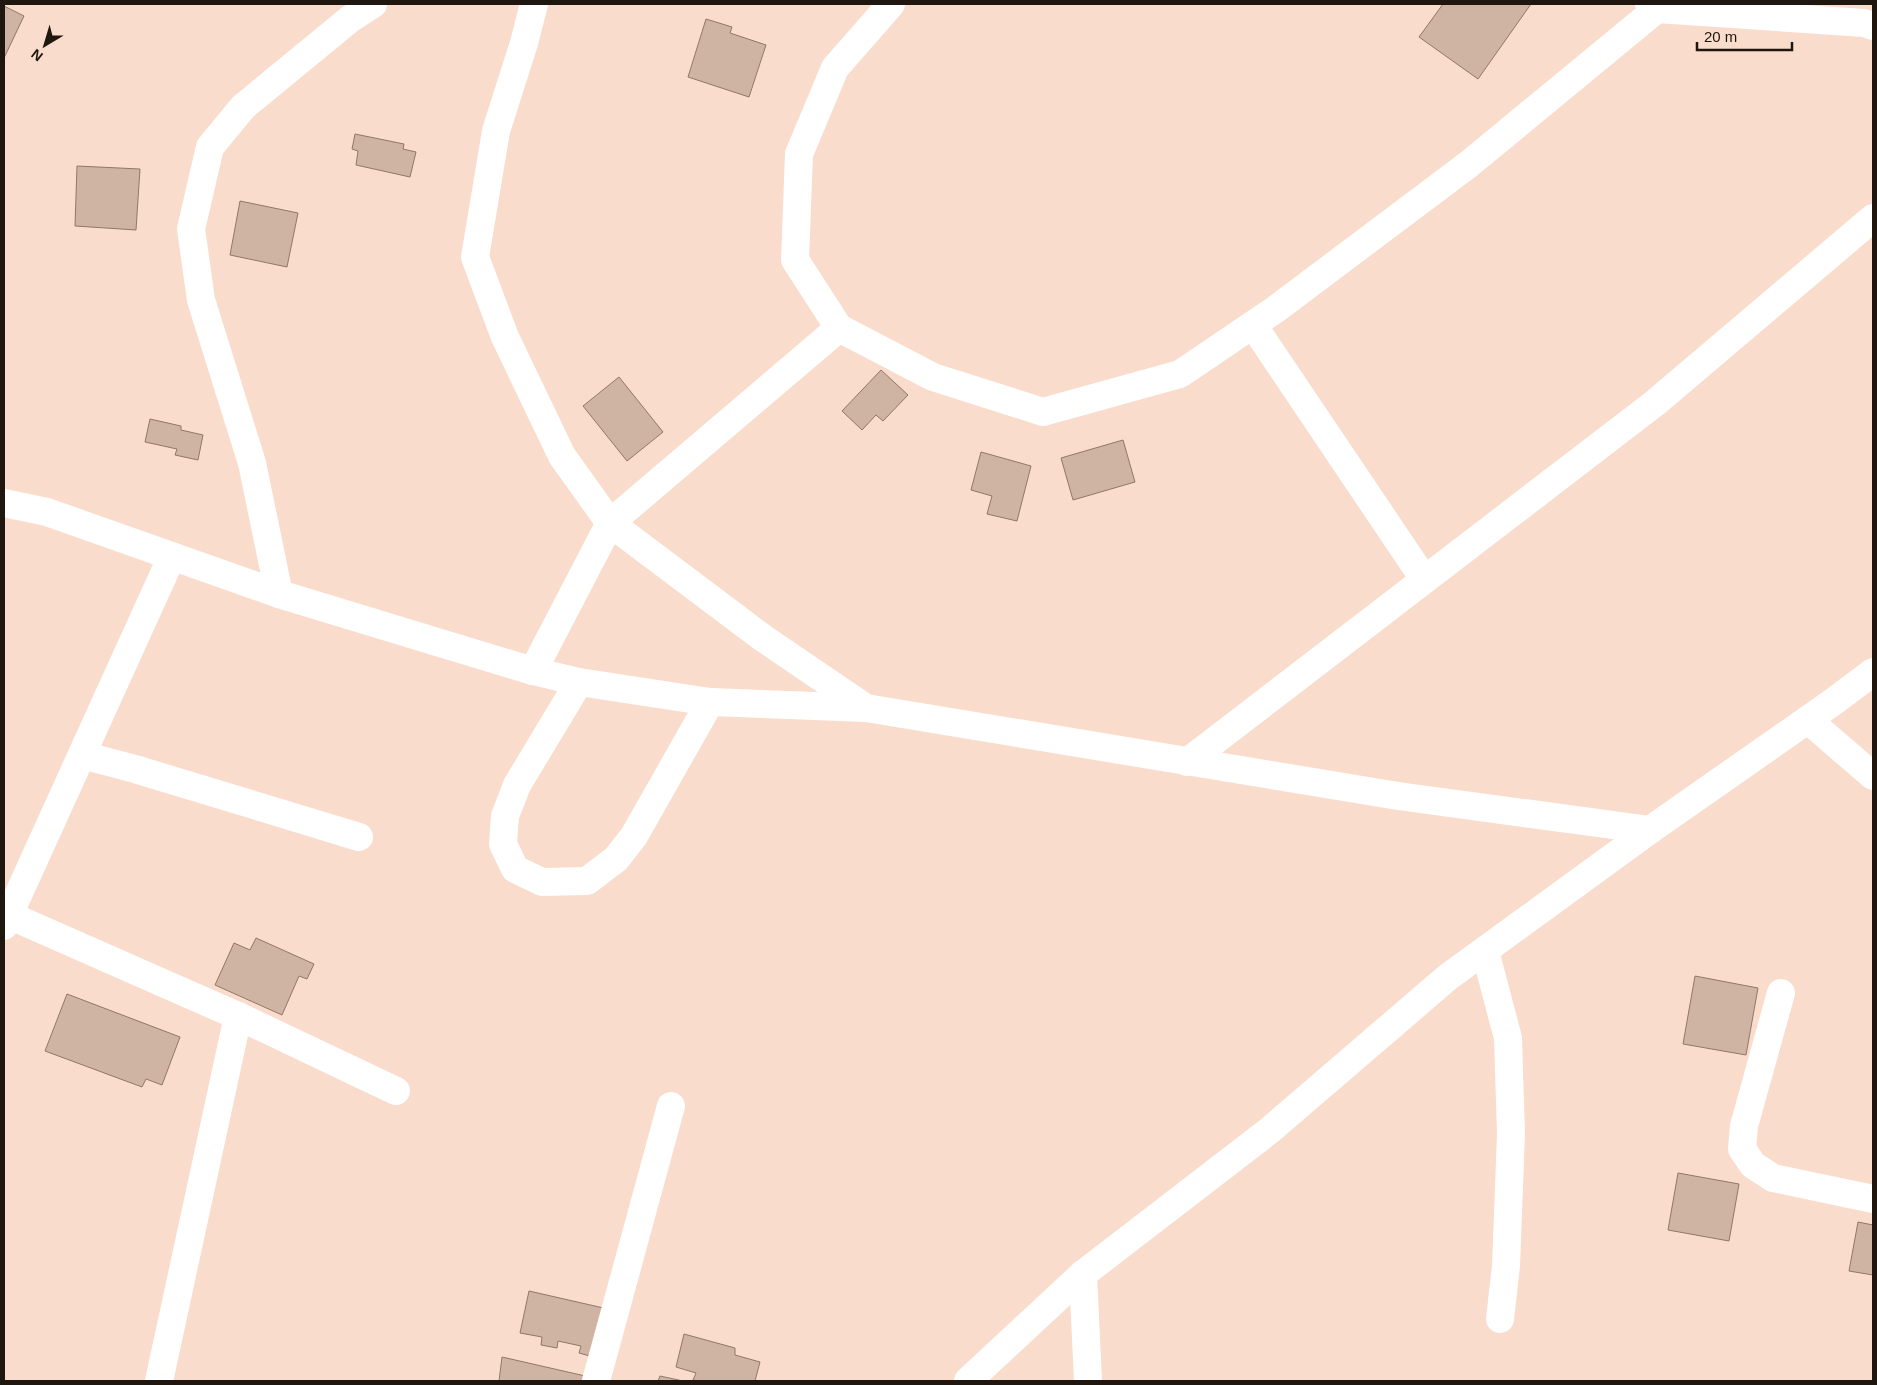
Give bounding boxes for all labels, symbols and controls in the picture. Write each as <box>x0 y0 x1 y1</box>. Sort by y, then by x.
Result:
north arrow <box>20 20 70 70</box>
scale bar <box>1697 20 1792 52</box>
text: 20 m <box>1704 28 1737 45</box>
text: N <box>28 46 46 65</box>

